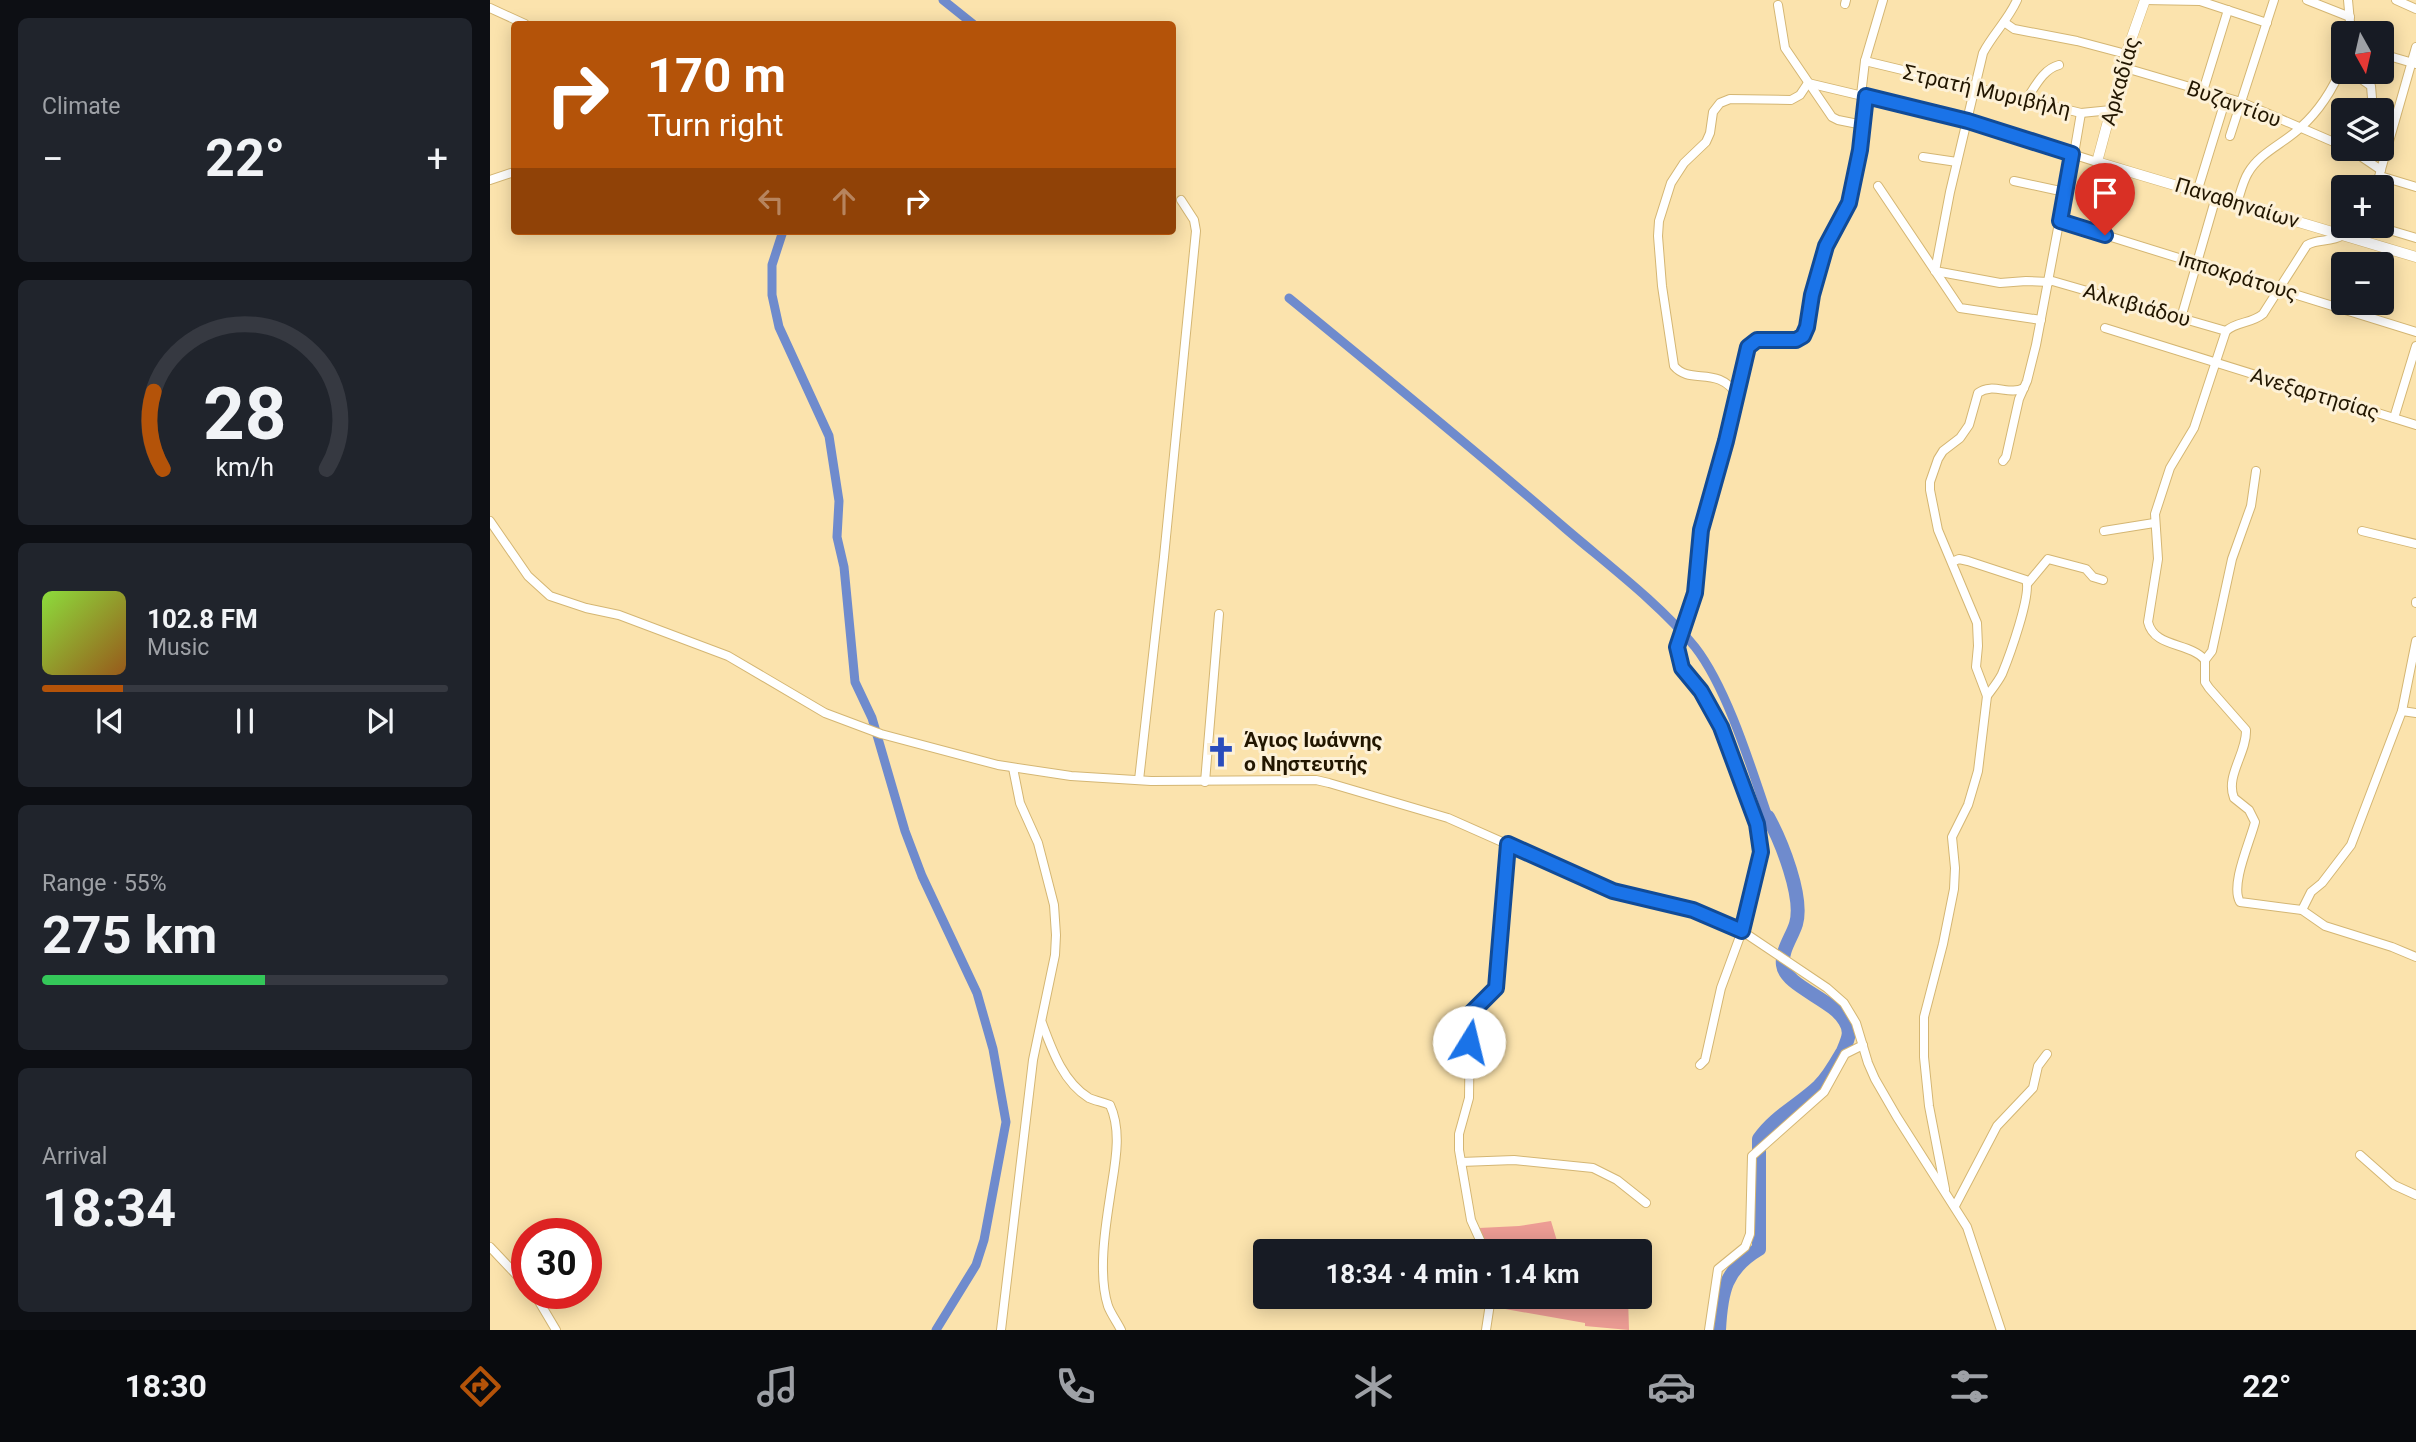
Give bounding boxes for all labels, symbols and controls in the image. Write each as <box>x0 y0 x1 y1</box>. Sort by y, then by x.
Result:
north arrow <box>2331 21 2394 84</box>
map controls <box>2331 21 2394 315</box>
street label: Αρκαδίας <box>2096 34 2144 128</box>
text: 170 m <box>647 47 786 104</box>
icon: right <box>532 49 623 140</box>
street label: Στρατή Μυριβήλη <box>1901 60 2073 122</box>
street label: Βυζαντίου <box>2184 76 2284 132</box>
text: Climate <box>42 93 121 120</box>
button: layers <box>2331 98 2394 161</box>
text: Turn right <box>647 106 783 144</box>
text: 22° <box>205 128 285 189</box>
text: − <box>42 137 64 181</box>
text: + <box>426 137 448 181</box>
pin <box>2075 163 2135 235</box>
street label: Παναθηναίων <box>2172 173 2302 233</box>
icon: arrive <box>2086 174 2124 212</box>
button: + <box>2331 175 2394 238</box>
icon: left <box>752 182 790 220</box>
icon: ahead <box>825 182 863 220</box>
icon: right <box>898 182 936 220</box>
street label: Ιπποκράτους <box>2175 246 2301 306</box>
button: − <box>2331 252 2394 315</box>
street label: Αλκιβιάδου <box>2081 278 2193 332</box>
street label: Ανεξαρτησίας <box>2248 363 2382 425</box>
text: 28 <box>203 371 287 457</box>
text: km/h <box>216 452 274 481</box>
text: 102.8 FM <box>147 604 258 634</box>
text: Music <box>147 634 209 661</box>
icon: previous <box>91 702 129 740</box>
icon: pause <box>226 702 264 740</box>
icon: next <box>361 702 399 740</box>
place label: Άγιος Ιωάννης ο Νηστευτής <box>1244 728 1383 776</box>
church icon: Άγιος Ιωάννης ο Νηστευτής <box>1204 735 1238 769</box>
text: Range · 55% <box>42 870 167 897</box>
text: 275 km <box>42 905 217 966</box>
position arrow <box>1432 1005 1506 1079</box>
text: Arrival <box>42 1143 107 1170</box>
text: 18:34 <box>42 1178 176 1239</box>
speed limit sign: 30 <box>511 1218 602 1309</box>
text: 18:34 · 4 min · 1.4 km <box>1325 1259 1580 1289</box>
icon: directions <box>456 1362 505 1411</box>
icon: music <box>753 1362 802 1411</box>
icon: phone <box>1051 1362 1100 1411</box>
icon: climate <box>1349 1362 1398 1411</box>
icon: car <box>1647 1362 1696 1411</box>
icon: filters <box>1945 1362 1994 1411</box>
text: 18:30 <box>124 1367 207 1405</box>
text: 22° <box>2242 1367 2292 1405</box>

